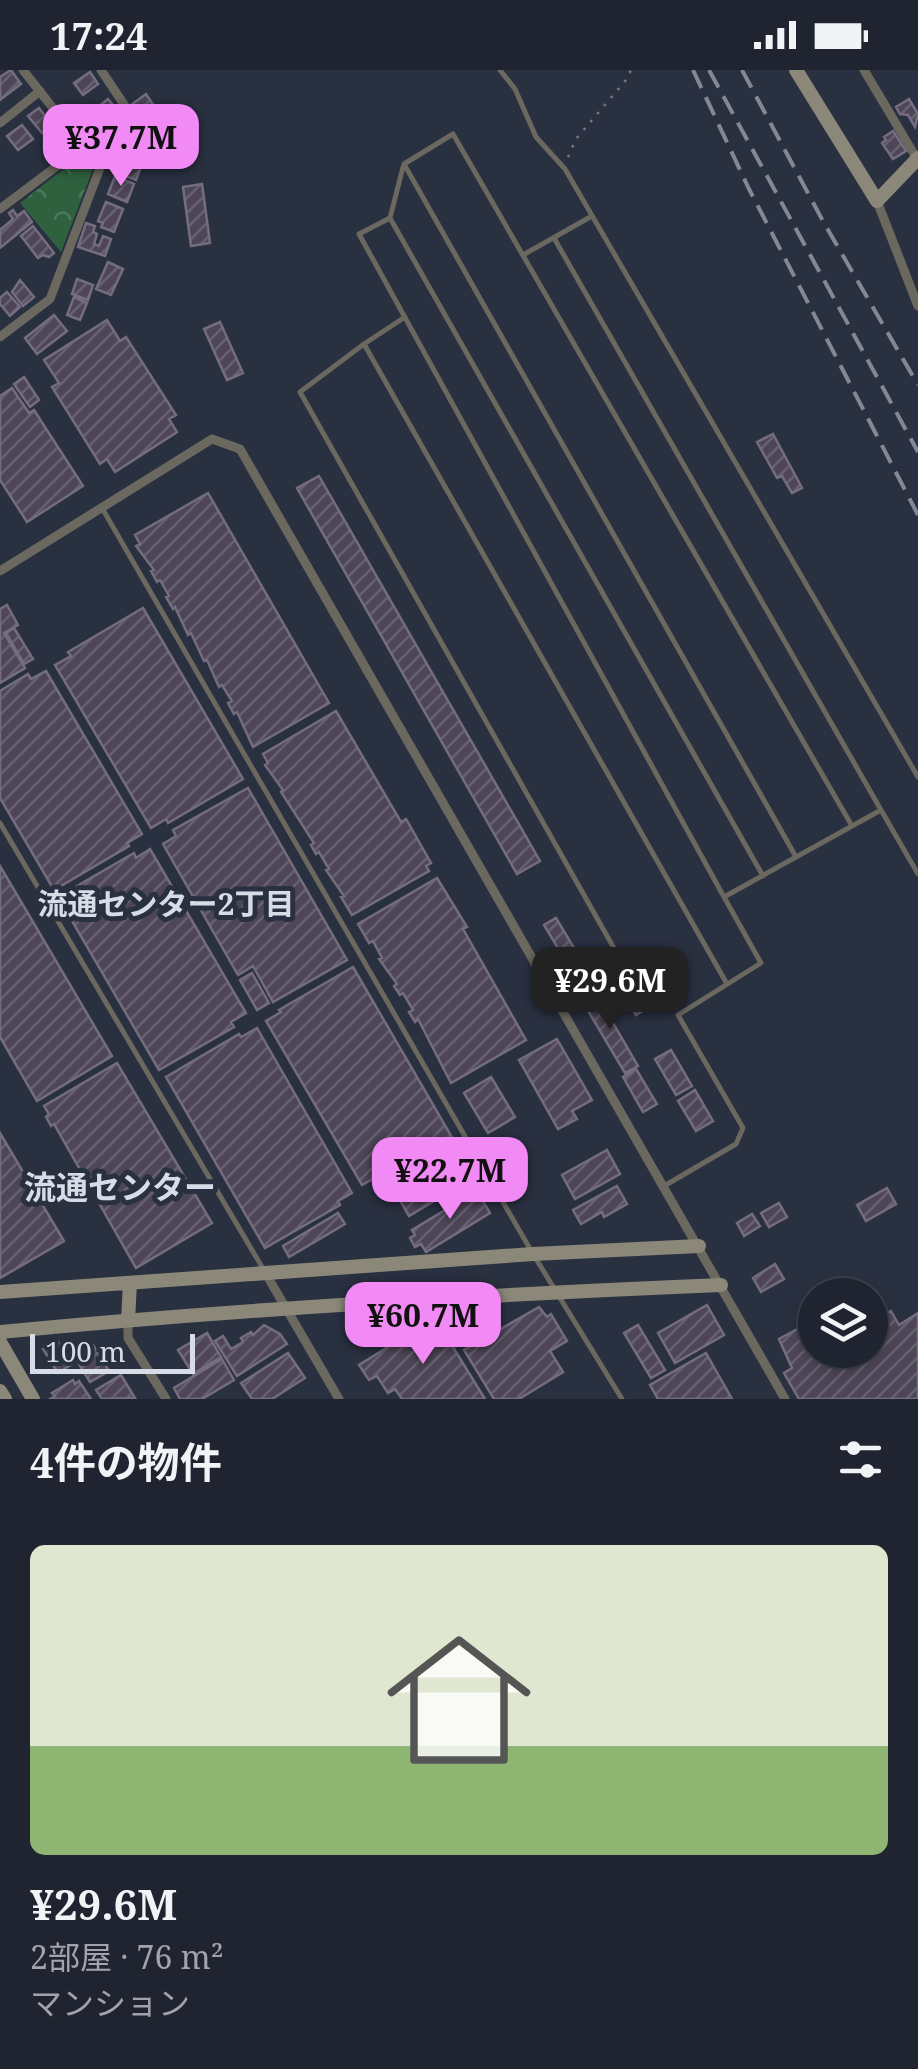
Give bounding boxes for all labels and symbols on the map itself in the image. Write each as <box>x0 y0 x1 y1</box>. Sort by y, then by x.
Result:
pin: ¥37.7M <box>40 104 202 189</box>
district label: 流通センター2丁目 <box>38 883 294 924</box>
pin: ¥29.6M <box>529 947 691 1032</box>
pin: ¥22.7M <box>369 1137 531 1222</box>
district label: 流通センター <box>24 1165 216 1208</box>
pin: ¥60.7M <box>342 1282 504 1367</box>
scale bar <box>30 1329 195 1374</box>

